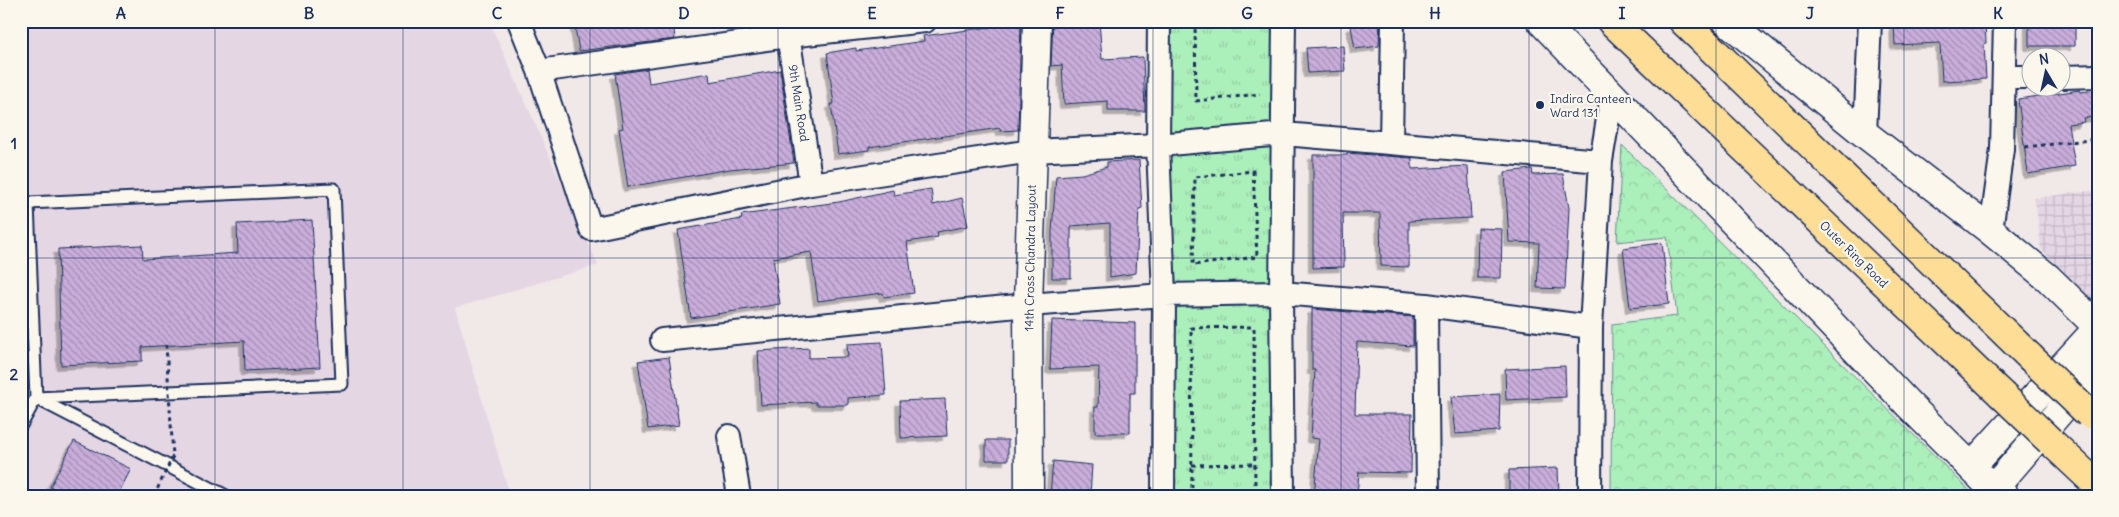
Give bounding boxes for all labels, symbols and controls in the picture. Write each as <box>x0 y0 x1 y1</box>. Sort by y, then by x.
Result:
text: A <box>116 3 126 23</box>
text: B <box>304 3 315 23</box>
text: C <box>492 3 503 23</box>
text: D <box>678 3 690 23</box>
text: E <box>867 3 877 23</box>
text: F <box>1055 3 1065 23</box>
text: G <box>1241 3 1253 23</box>
text: H <box>1429 3 1441 23</box>
text: I <box>1619 3 1626 23</box>
text: J <box>1806 3 1815 23</box>
text: K <box>1993 3 2003 23</box>
north arrow <box>2022 48 2072 98</box>
text: N <box>2038 50 2050 69</box>
street label: 9th Main Road <box>786 63 812 143</box>
place label: Indira Canteen Ward 131 <box>1550 91 1632 120</box>
marker: Indira Canteen Ward 131 <box>1534 99 1546 111</box>
text: 1 <box>11 133 17 153</box>
street label: 14th Cross Chandra Layout <box>1021 185 1039 331</box>
street label: Outer Ring Road <box>1817 218 1891 290</box>
text: 2 <box>10 364 19 384</box>

